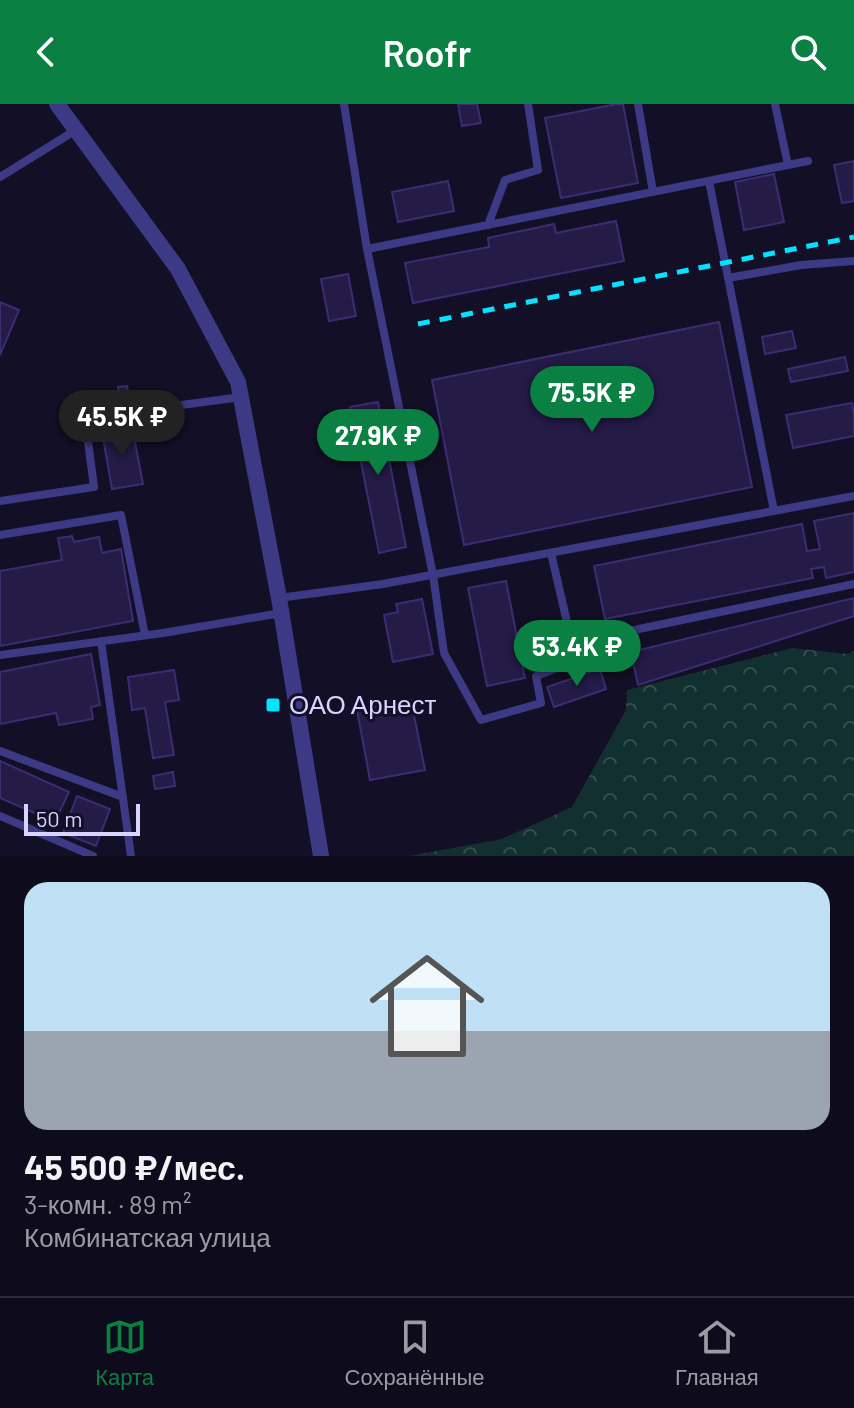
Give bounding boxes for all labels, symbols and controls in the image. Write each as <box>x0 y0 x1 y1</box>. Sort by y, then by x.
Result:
icon: back <box>24 30 68 74</box>
icon: search <box>786 30 830 74</box>
text: Roofr <box>383 31 471 74</box>
pin: 75.5K ₽ <box>518 366 666 434</box>
text: 75.5K ₽ <box>548 376 636 407</box>
pin: 45.5K ₽ <box>48 390 196 458</box>
text: 45.5K ₽ <box>77 400 167 431</box>
pin: 27.9K ₽ <box>304 409 452 477</box>
text: 27.9K ₽ <box>335 419 421 450</box>
pin: 53.4K ₽ <box>503 620 651 688</box>
text: 53.4K ₽ <box>532 630 622 661</box>
place label: ОАО Арнест <box>289 688 436 719</box>
marker: ОАО Арнест <box>264 696 282 714</box>
scale bar <box>24 800 140 836</box>
text: 50 m <box>36 805 82 831</box>
icon: home <box>355 934 499 1078</box>
text: 45 500 ₽/мес. <box>24 1146 245 1187</box>
text: 3-комн. · 89 m² <box>24 1188 191 1219</box>
text: Комбинатская улица <box>24 1221 271 1252</box>
tab: Карта <box>95 1315 154 1391</box>
tab: Сохранённые <box>345 1315 485 1391</box>
tab: Главная <box>675 1315 759 1391</box>

